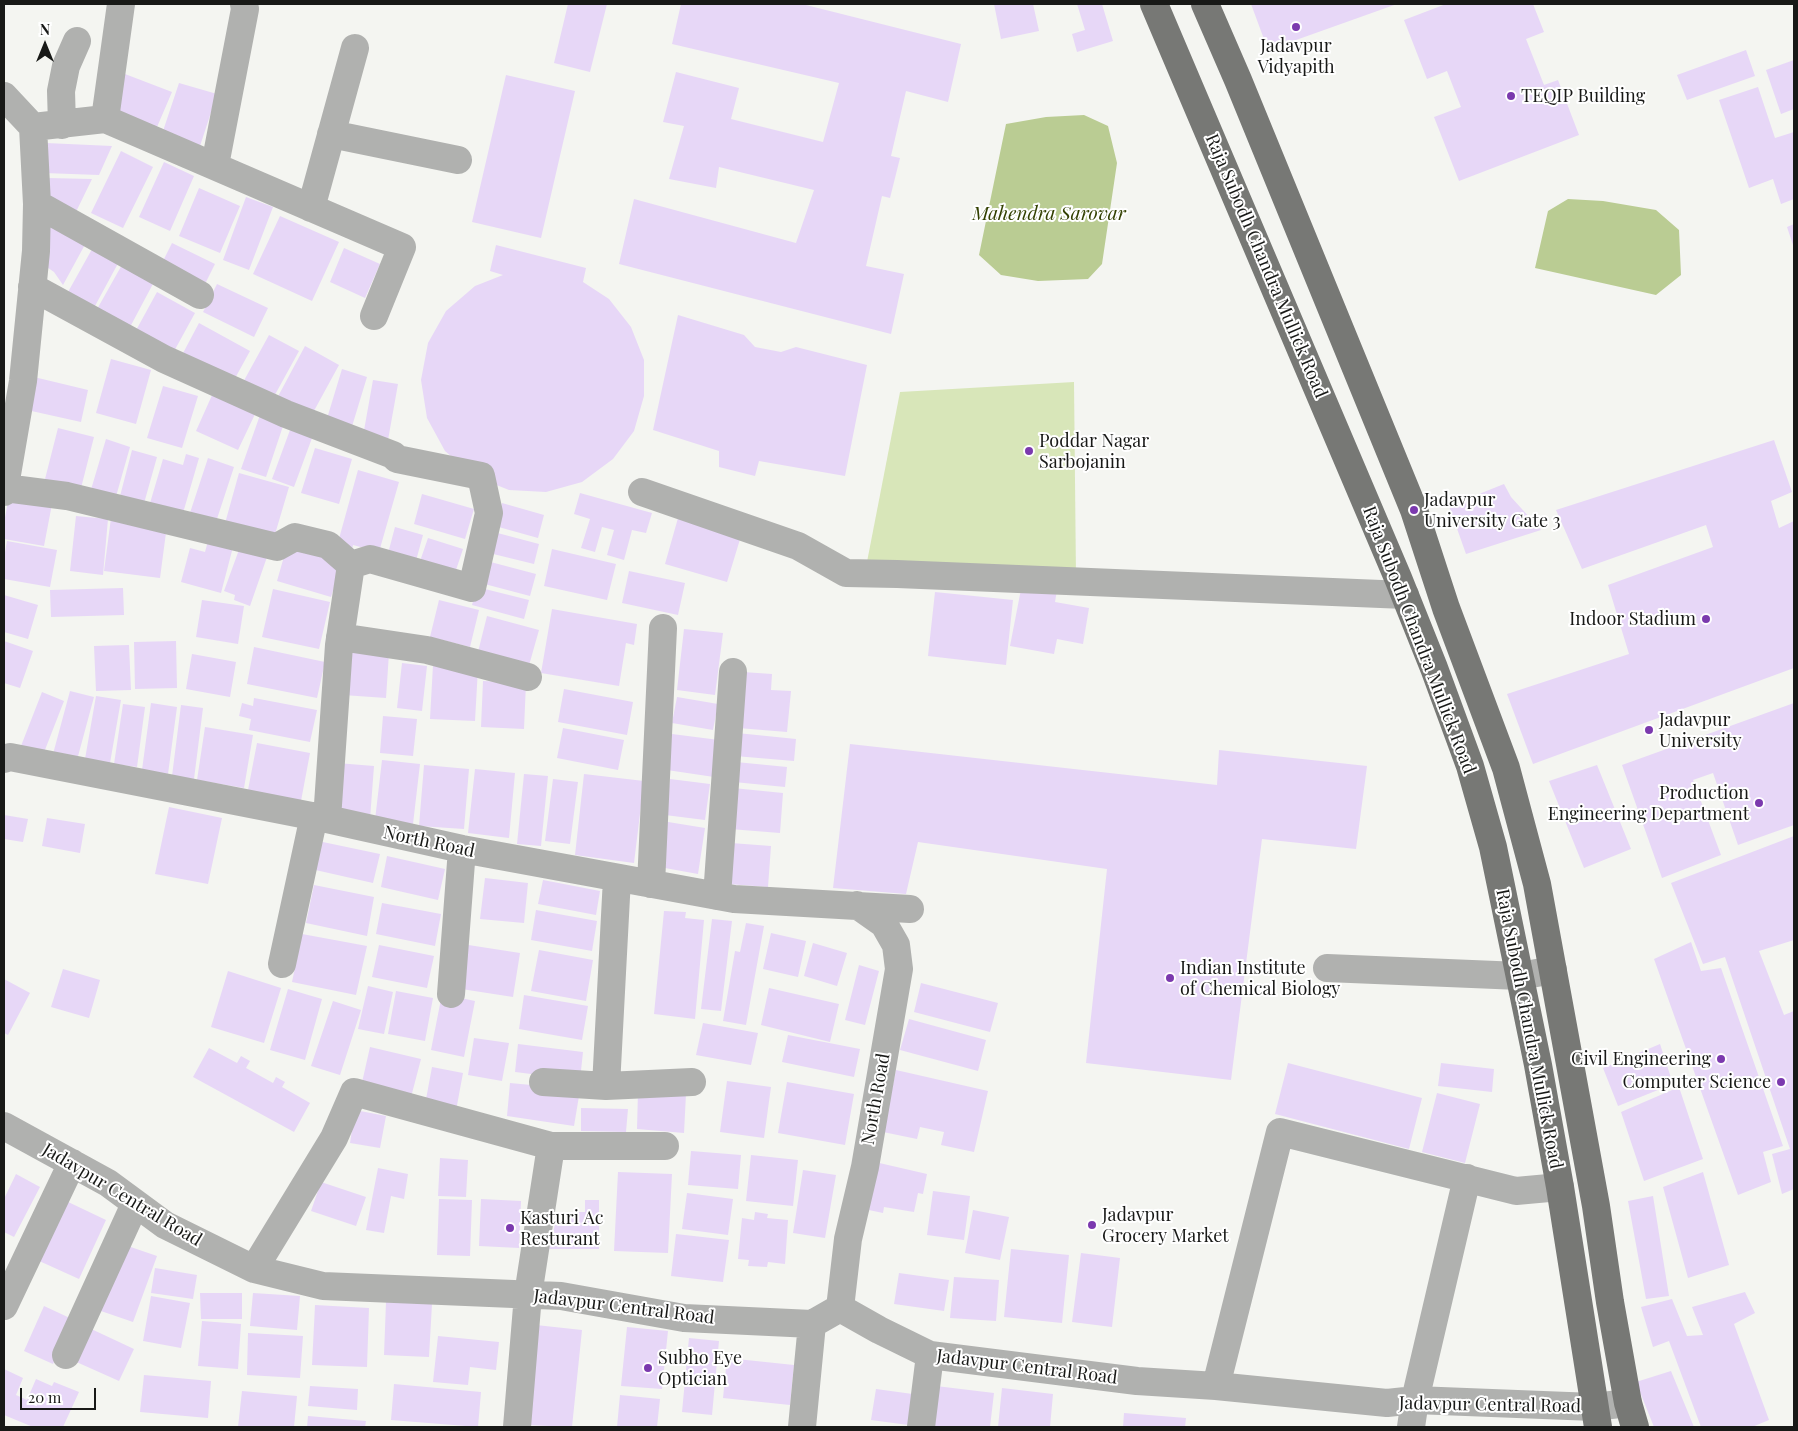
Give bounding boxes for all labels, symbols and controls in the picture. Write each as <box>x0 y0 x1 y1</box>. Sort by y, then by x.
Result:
north arrow <box>20 20 70 70</box>
text: N <box>40 20 50 39</box>
marker: Jadavpur Vidyapith <box>1290 21 1302 33</box>
place label: Jadavpur Vidyapith <box>1257 35 1335 78</box>
place label: TEQIP Building <box>1521 85 1645 107</box>
marker: TEQIP Building <box>1505 90 1517 102</box>
street label: Raja Subodh Chandra Mullick Road <box>1200 131 1332 401</box>
water label: Mahendra Sarovar <box>972 203 1126 225</box>
place label: Poddar Nagar Sarbojanin <box>1039 430 1149 472</box>
marker: Poddar Nagar Sarbojanin <box>1023 445 1035 457</box>
place label: Jadavpur University Gate 3 <box>1424 489 1561 532</box>
street label: Raja Subodh Chandra Mullick Road <box>1358 503 1480 777</box>
marker: Jadavpur University Gate 3 <box>1408 504 1420 516</box>
place label: Indoor Stadium <box>1569 608 1696 630</box>
marker: Indoor Stadium <box>1700 613 1712 625</box>
place label: Jadavpur University <box>1659 709 1742 752</box>
marker: Jadavpur University <box>1643 724 1655 736</box>
place label: Production Engineering Department <box>1548 782 1749 824</box>
marker: Production Engineering Department <box>1753 797 1765 809</box>
street label: North Road <box>381 822 477 862</box>
street label: Raja Subodh Chandra Mullick Road <box>1491 887 1567 1171</box>
place label: Indian Institute of Chemical Biology <box>1180 957 1340 1000</box>
marker: Indian Institute of Chemical Biology <box>1164 972 1176 984</box>
place label: Civil Engineering <box>1571 1048 1711 1070</box>
street label: North Road <box>857 1052 895 1146</box>
marker: Civil Engineering <box>1715 1053 1727 1065</box>
place label: Computer Science <box>1622 1071 1771 1093</box>
marker: Computer Science <box>1775 1076 1787 1088</box>
street label: Jadavpur Central Road <box>38 1139 206 1251</box>
place label: Jadavpur Grocery Market <box>1102 1204 1229 1246</box>
place label: Kasturi Ac Resturant <box>520 1207 603 1250</box>
marker: Jadavpur Grocery Market <box>1086 1219 1098 1231</box>
marker: Kasturi Ac Resturant <box>504 1222 516 1234</box>
street label: Jadavpur Central Road <box>532 1285 716 1329</box>
street label: Jadavpur Central Road <box>935 1345 1119 1389</box>
place label: Subho Eye Optician <box>658 1347 742 1390</box>
marker: Subho Eye Optician <box>642 1362 654 1374</box>
scale bar <box>22 1378 99 1410</box>
text: 20 m <box>28 1387 61 1407</box>
street label: Jadavpur Central Road <box>1399 1393 1581 1417</box>

